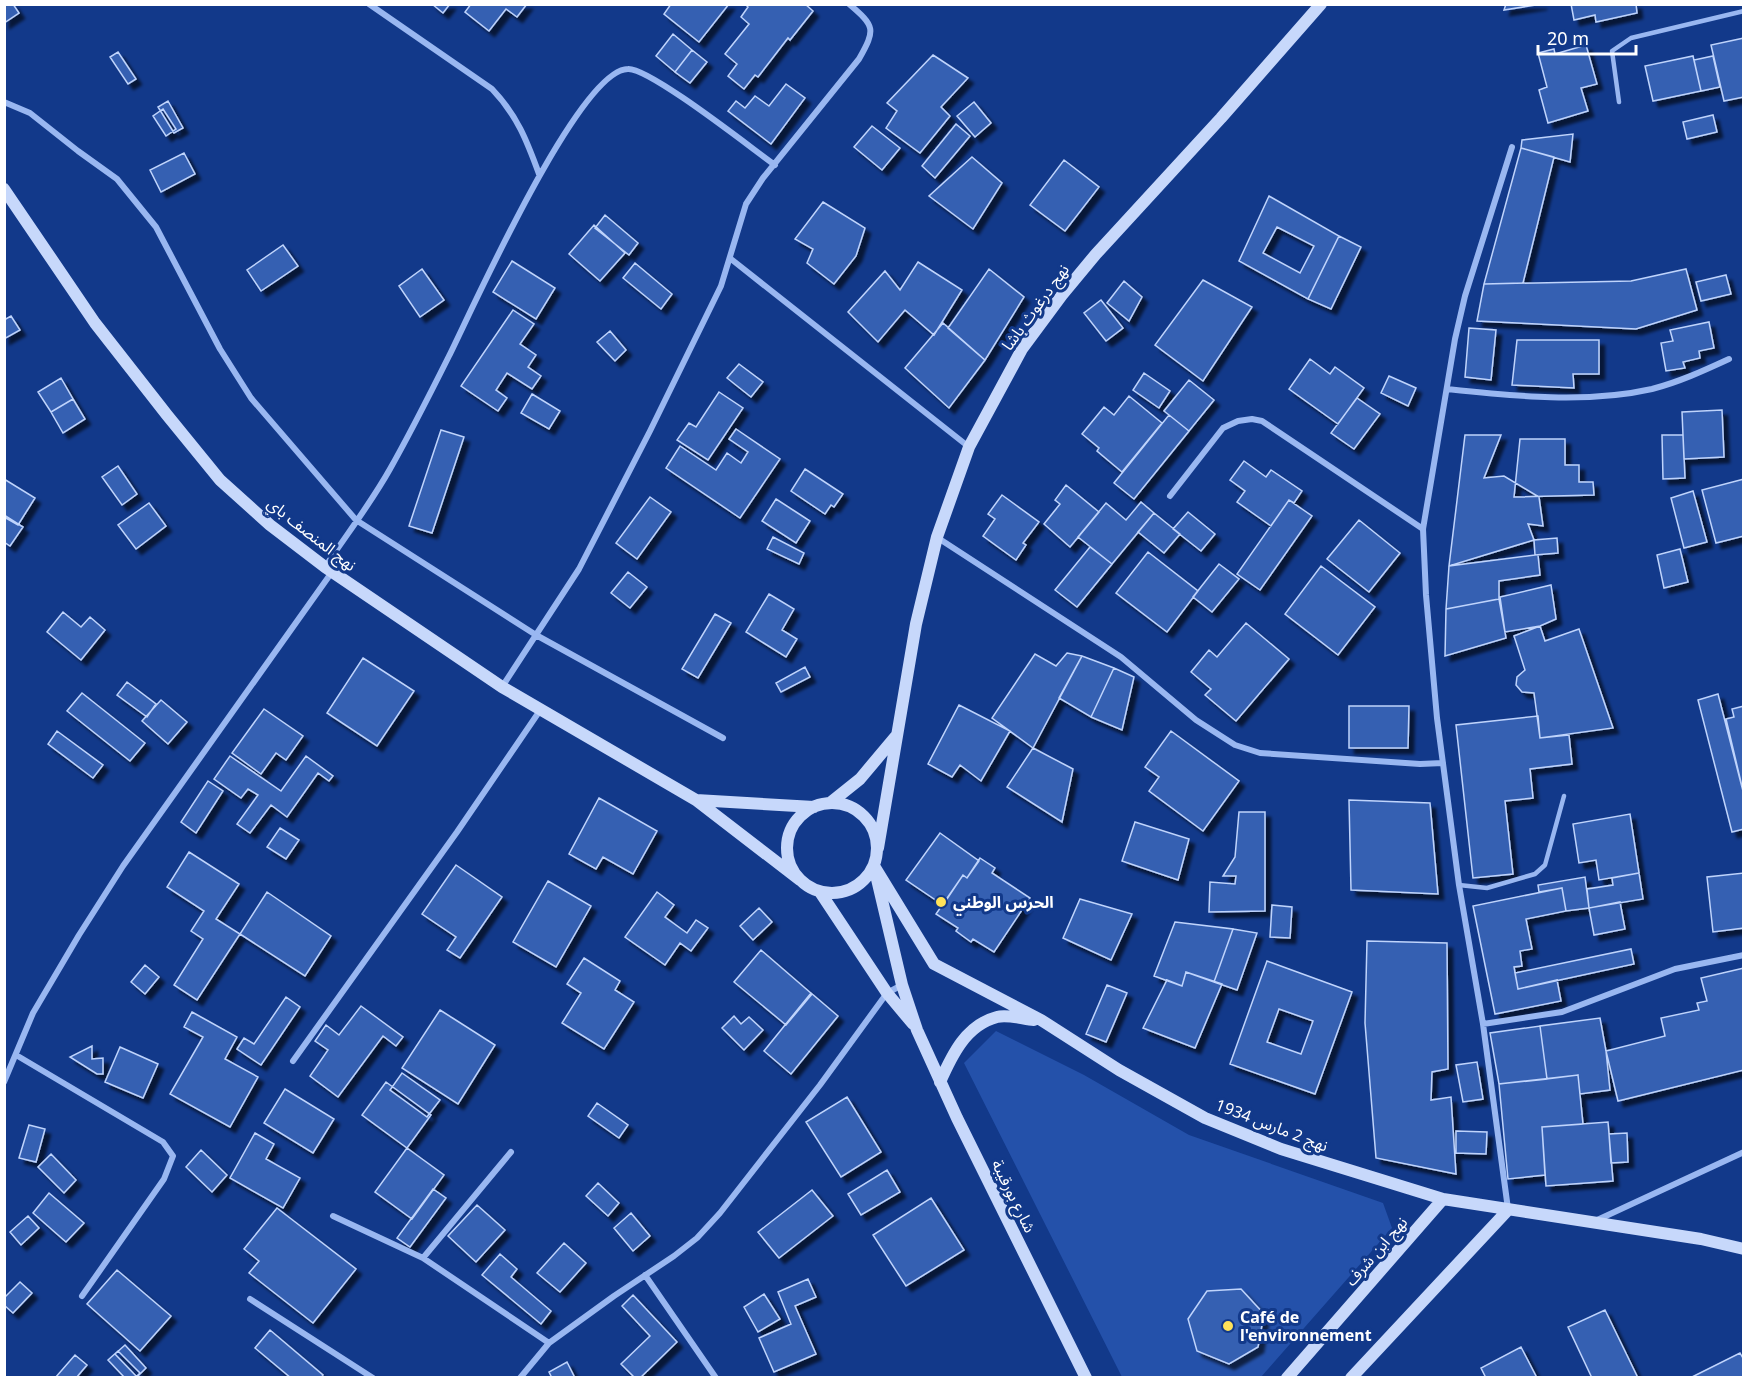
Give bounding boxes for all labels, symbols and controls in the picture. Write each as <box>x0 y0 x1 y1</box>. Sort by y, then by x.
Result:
scale bar <box>1538 18 1636 56</box>
text: 20 m <box>1547 26 1589 50</box>
street label: نهج درغوث باشا <box>996 259 1075 356</box>
street label: نهج المنصف باي <box>262 492 361 577</box>
place label: الحرس الوطني <box>953 891 1054 916</box>
marker: الحرس الوطني <box>934 895 948 909</box>
street label: نهج 2 مارس 1934 <box>1212 1093 1331 1158</box>
street label: شارع بورقيبة <box>985 1156 1041 1237</box>
street label: نهج ابن شرف <box>1340 1212 1414 1292</box>
place label: Café de l'environnement <box>1240 1306 1372 1346</box>
marker: Café de l'environnement <box>1221 1319 1235 1333</box>

